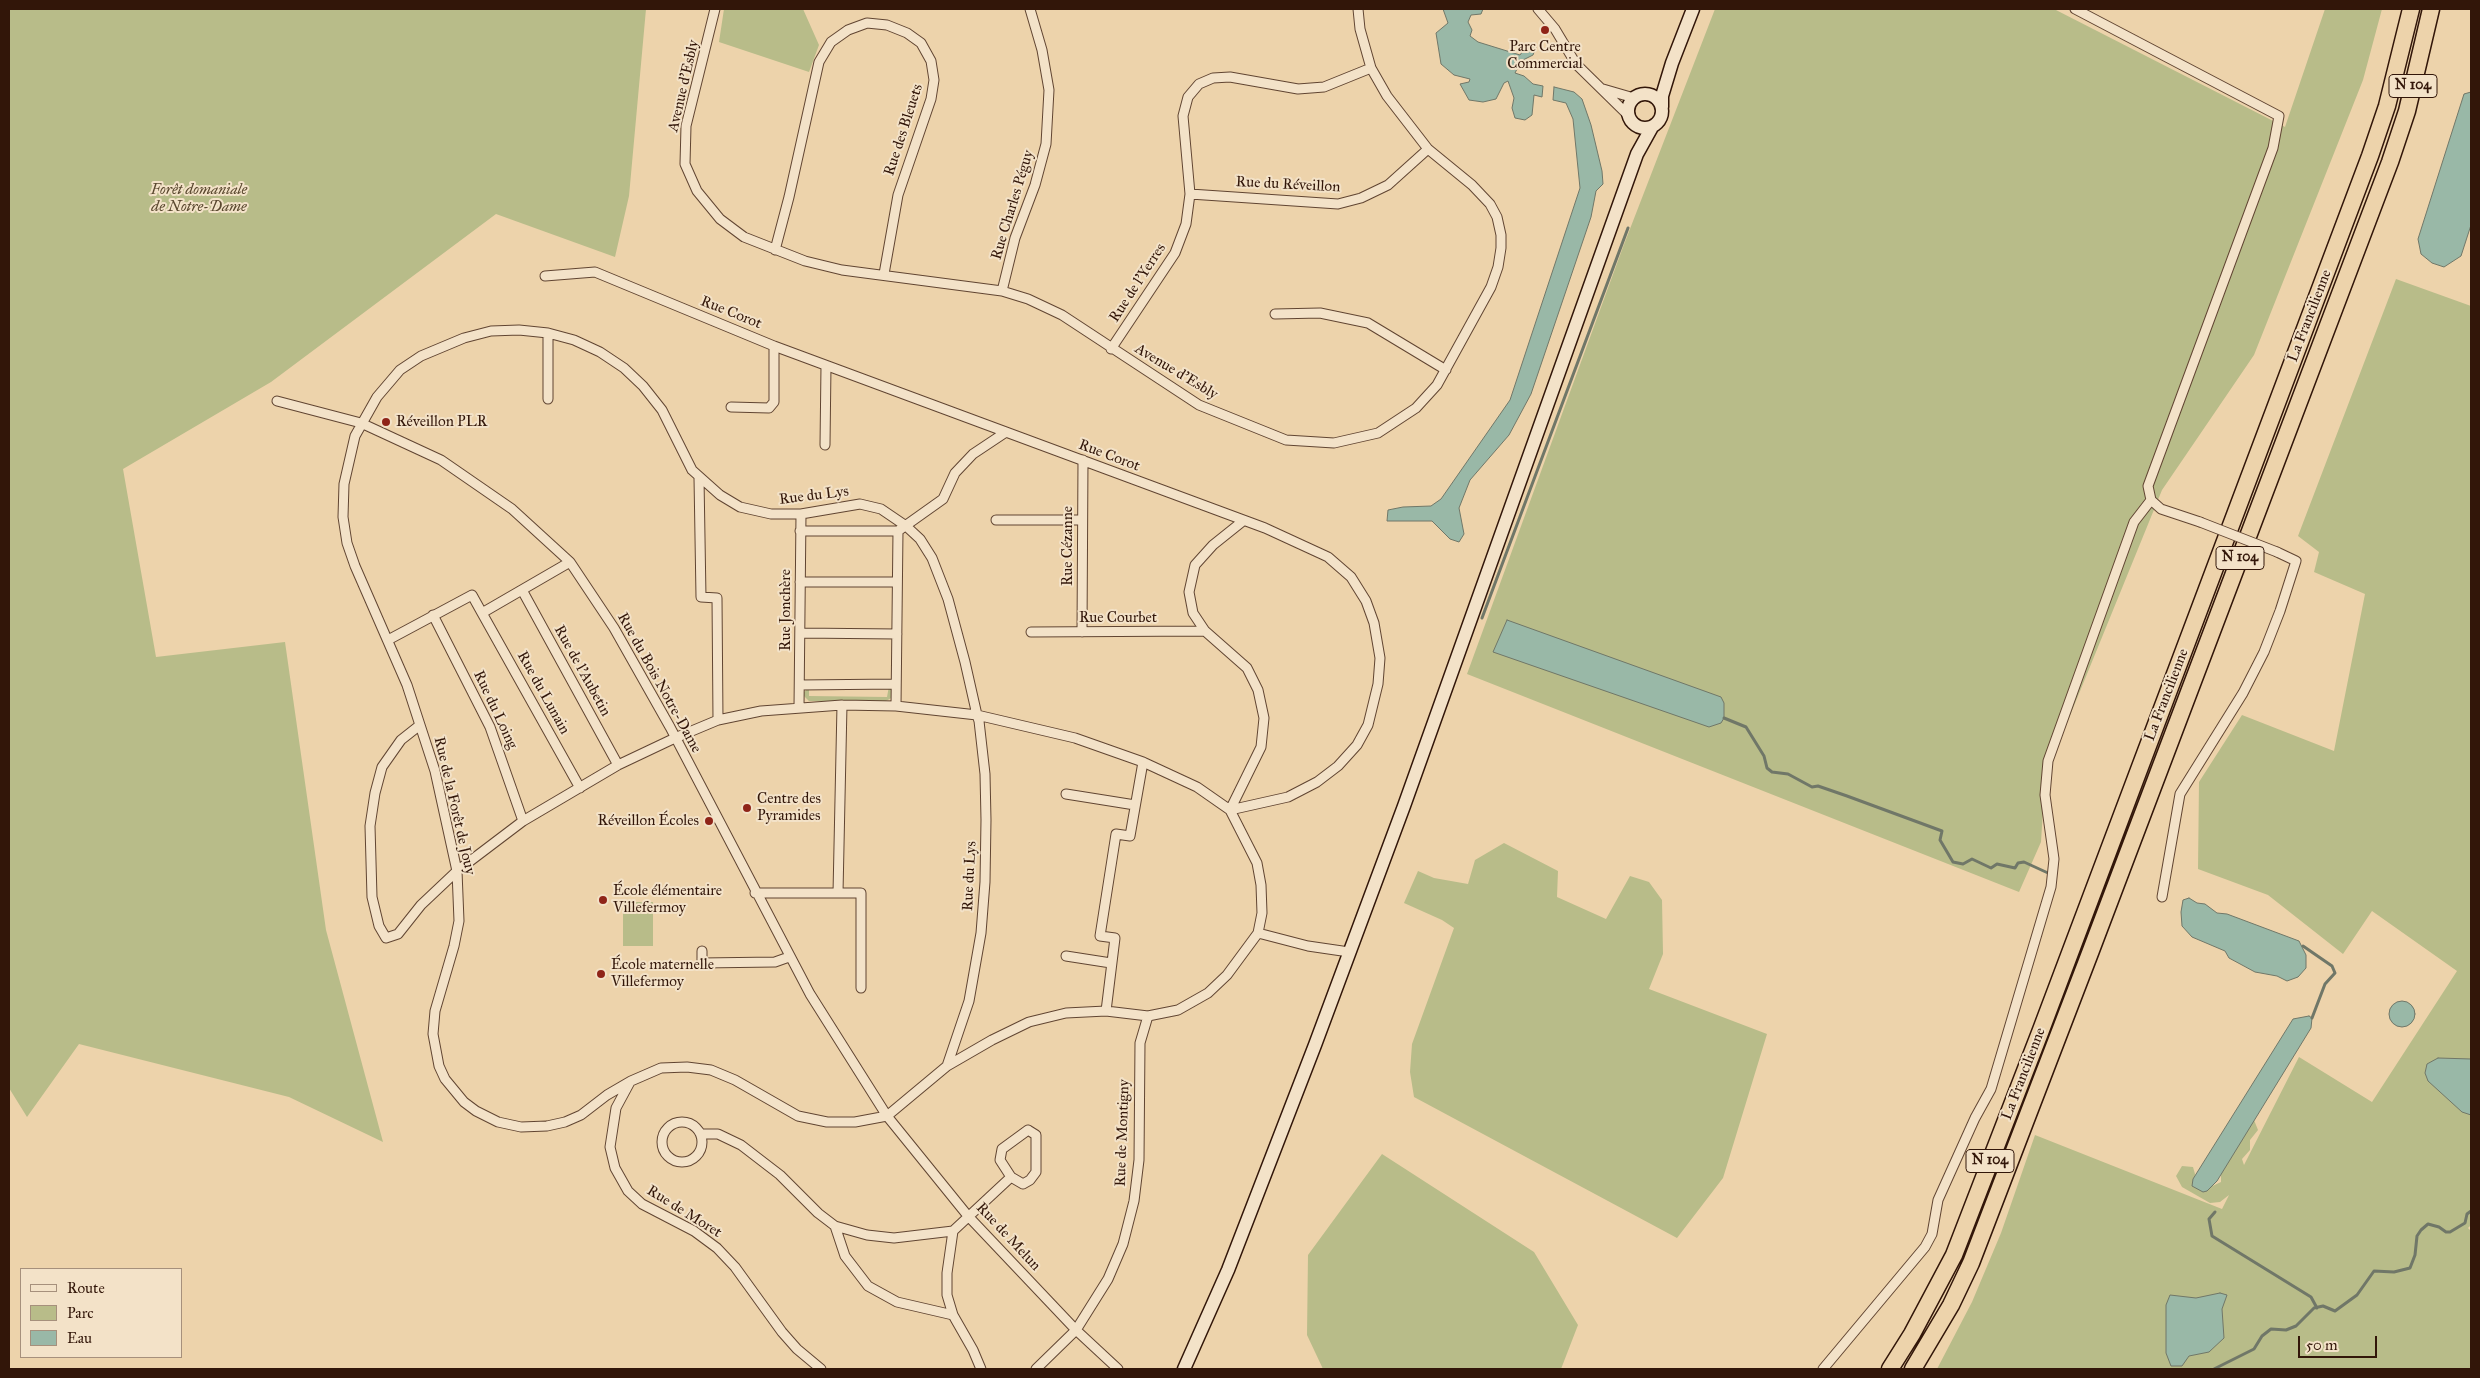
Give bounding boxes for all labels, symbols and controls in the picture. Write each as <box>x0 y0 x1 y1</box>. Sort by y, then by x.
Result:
marker: Parc Centre Commercial <box>1539 24 1551 36</box>
street label: Avenue d'Esbly <box>665 38 703 134</box>
place label: Parc Centre Commercial <box>1507 38 1583 73</box>
road number: N 104 <box>2389 74 2437 98</box>
street label: Rue des Bleuets <box>881 82 927 178</box>
street label: Rue Charles Péguy <box>988 148 1038 262</box>
street label: Rue du Réveillon <box>1235 173 1341 197</box>
park label: Forêt domaniale de Notre-Dame <box>151 181 247 216</box>
street label: Rue de l'Yerres <box>1106 240 1170 326</box>
street label: La Francilienne <box>2284 267 2336 365</box>
street label: Rue Corot <box>698 293 764 333</box>
street label: Avenue d'Esbly <box>1131 340 1221 404</box>
place label: Réveillon PLR <box>396 413 487 431</box>
marker: Réveillon PLR <box>380 416 392 428</box>
street label: Rue Corot <box>1076 436 1142 476</box>
street label: Rue du Lys <box>778 483 850 509</box>
street label: Rue Cézanne <box>1059 506 1077 586</box>
road number: N 104 <box>2216 546 2264 570</box>
street label: Rue Jonchère <box>777 569 795 651</box>
street label: Rue Courbet <box>1079 609 1157 627</box>
street label: Rue du Bois Notre-Dame <box>613 610 705 756</box>
street label: Rue de l'Aubetin <box>550 622 614 720</box>
street label: La Francilienne <box>2141 646 2193 744</box>
street label: Rue du Lunain <box>513 648 573 738</box>
street label: Rue du Loing <box>469 668 521 752</box>
street label: Rue de la Forêt de Jouy <box>429 735 479 877</box>
place label: Centre des Pyramides <box>757 790 821 825</box>
marker: Centre des Pyramides <box>741 802 753 814</box>
place label: Réveillon Écoles <box>597 812 699 830</box>
marker: Réveillon Écoles <box>703 815 715 827</box>
street label: Rue du Lys <box>959 841 981 911</box>
place label: École élémentaire Villefermoy <box>613 882 722 917</box>
marker: École élémentaire Villefermoy <box>597 894 609 906</box>
place label: École maternelle Villefermoy <box>611 956 714 991</box>
marker: École maternelle Villefermoy <box>595 968 607 980</box>
street label: La Francilienne <box>1998 1025 2050 1123</box>
street label: Rue de Montigny <box>1112 1079 1134 1187</box>
road number: N 104 <box>1966 1150 2014 1172</box>
street label: Rue de Moret <box>643 1182 725 1242</box>
street label: Rue de Melun <box>972 1199 1044 1275</box>
legend <box>20 1268 182 1358</box>
text: Route <box>67 1279 105 1297</box>
text: Parc <box>67 1304 94 1322</box>
scale bar <box>2300 1326 2379 1358</box>
text: Eau <box>67 1329 92 1347</box>
text: 50 m <box>2306 1336 2338 1354</box>

